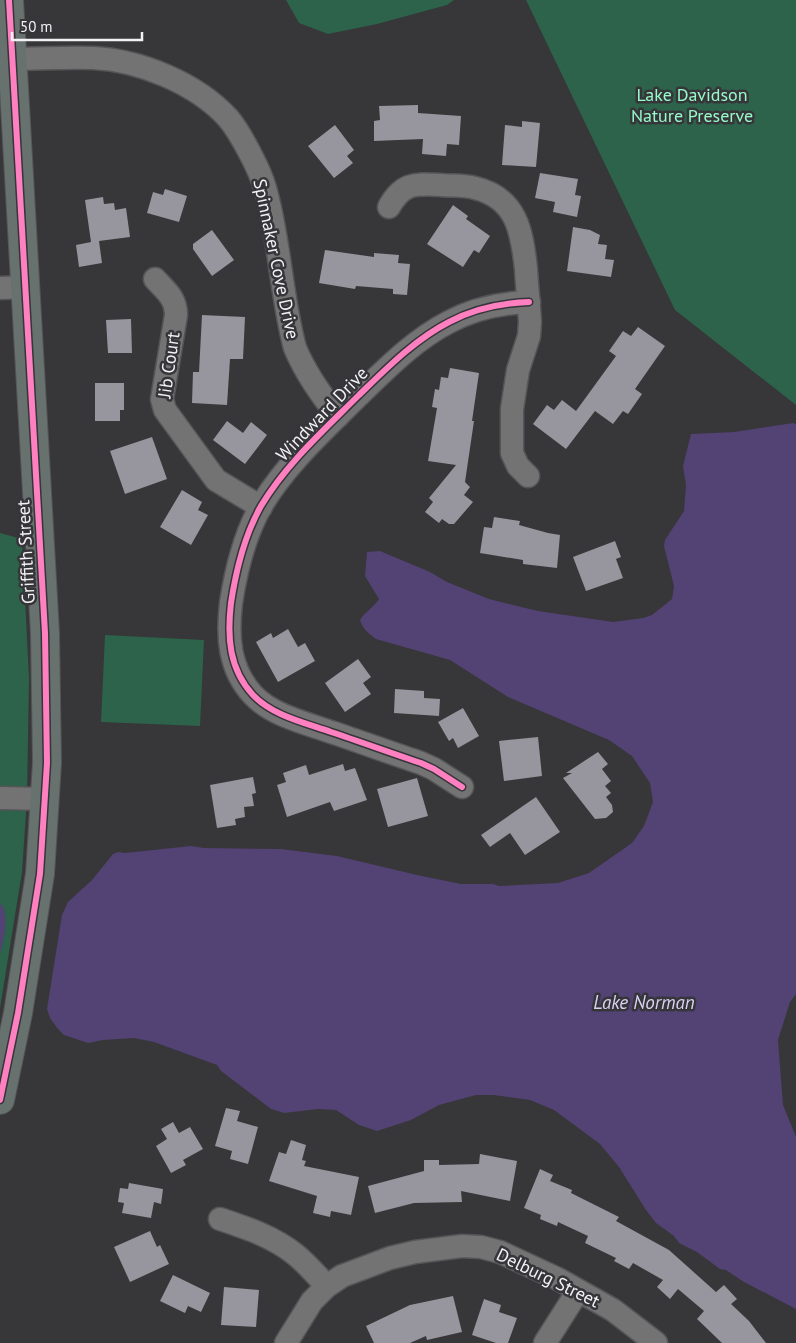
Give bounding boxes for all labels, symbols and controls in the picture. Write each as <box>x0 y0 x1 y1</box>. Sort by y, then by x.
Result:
scale bar <box>12 10 142 42</box>
text: 50 m <box>20 17 53 36</box>
park label: Lake Davidson Nature Preserve <box>631 83 753 127</box>
street label: Spinnaker Cove Drive <box>248 177 305 341</box>
street label: Jib Court <box>152 330 185 400</box>
street label: Windward Drive <box>271 362 372 466</box>
street label: Griffith Street <box>11 499 40 605</box>
water label: Lake Norman <box>593 990 695 1014</box>
street label: Delburg Street <box>493 1243 604 1312</box>

